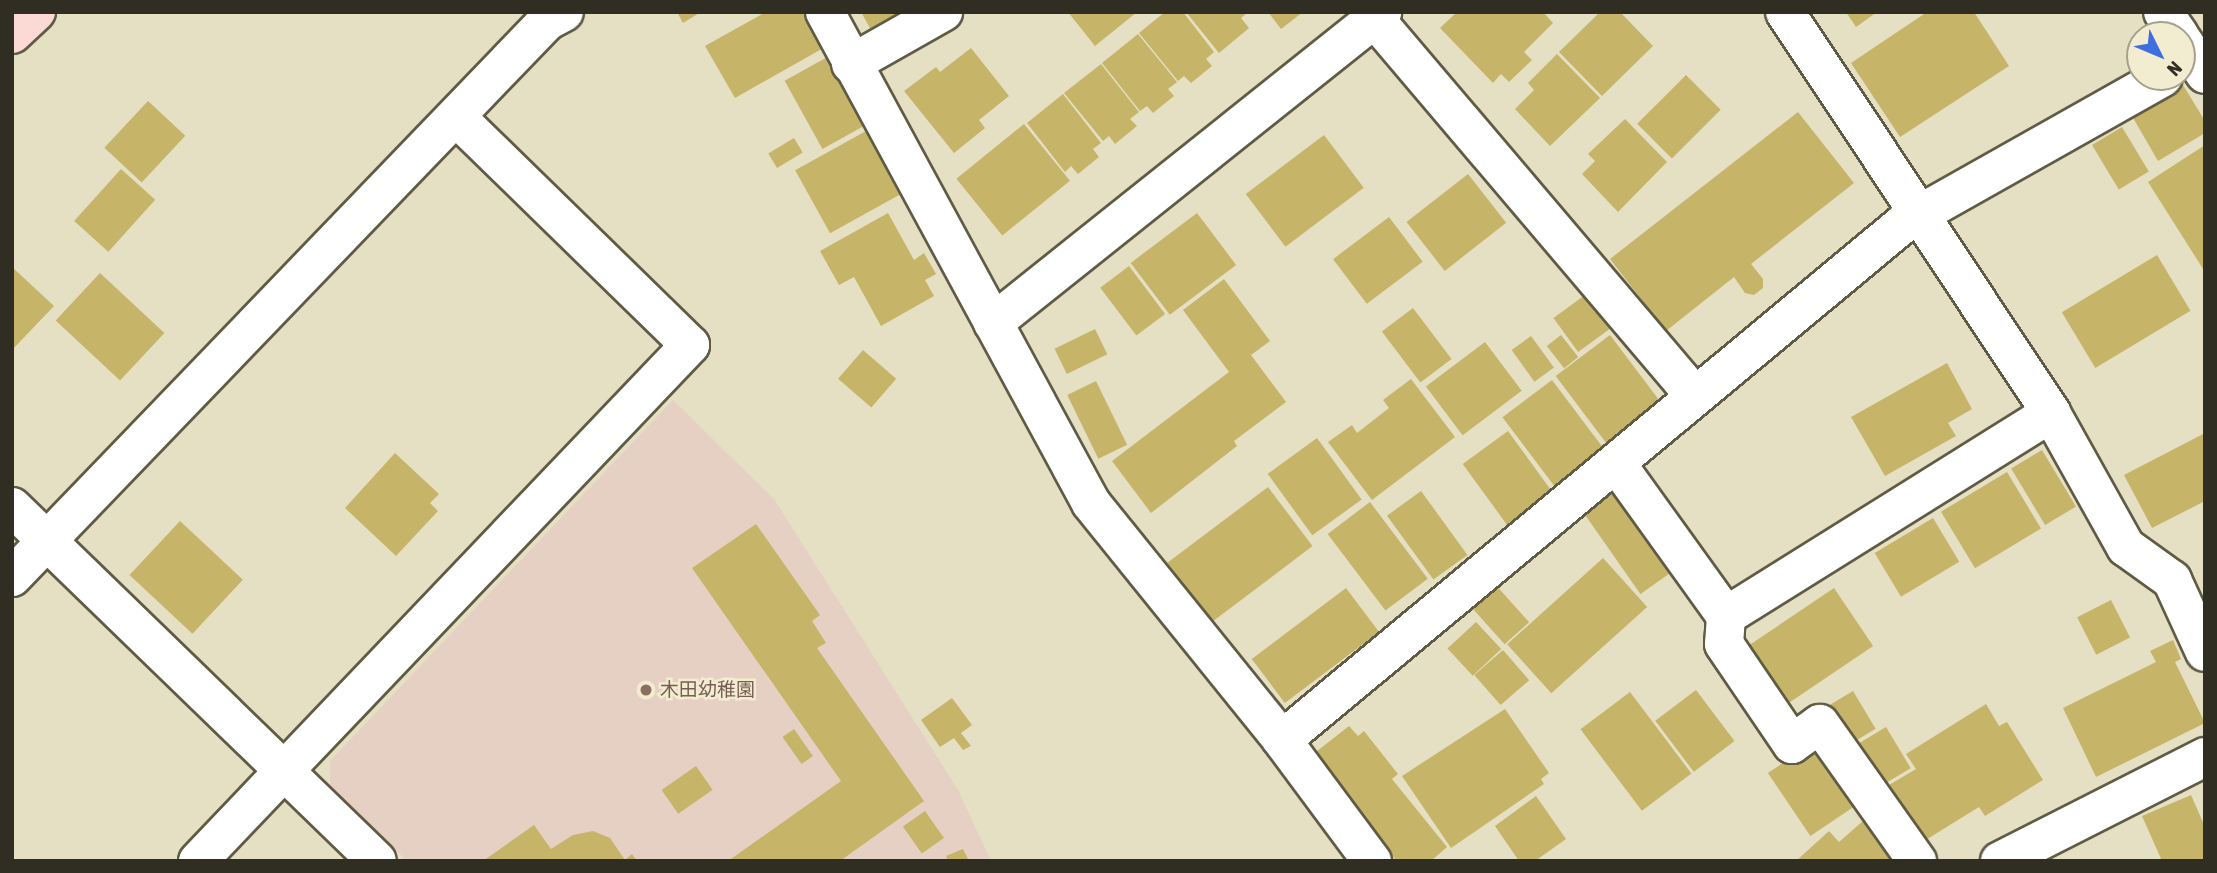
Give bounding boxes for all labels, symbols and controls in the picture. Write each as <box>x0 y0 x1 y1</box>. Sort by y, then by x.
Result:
north arrow <box>2126 21 2196 91</box>
text: N <box>2163 57 2187 81</box>
place label: 木田幼稚園 <box>660 679 755 701</box>
marker: 木田幼稚園 <box>638 682 654 698</box>

